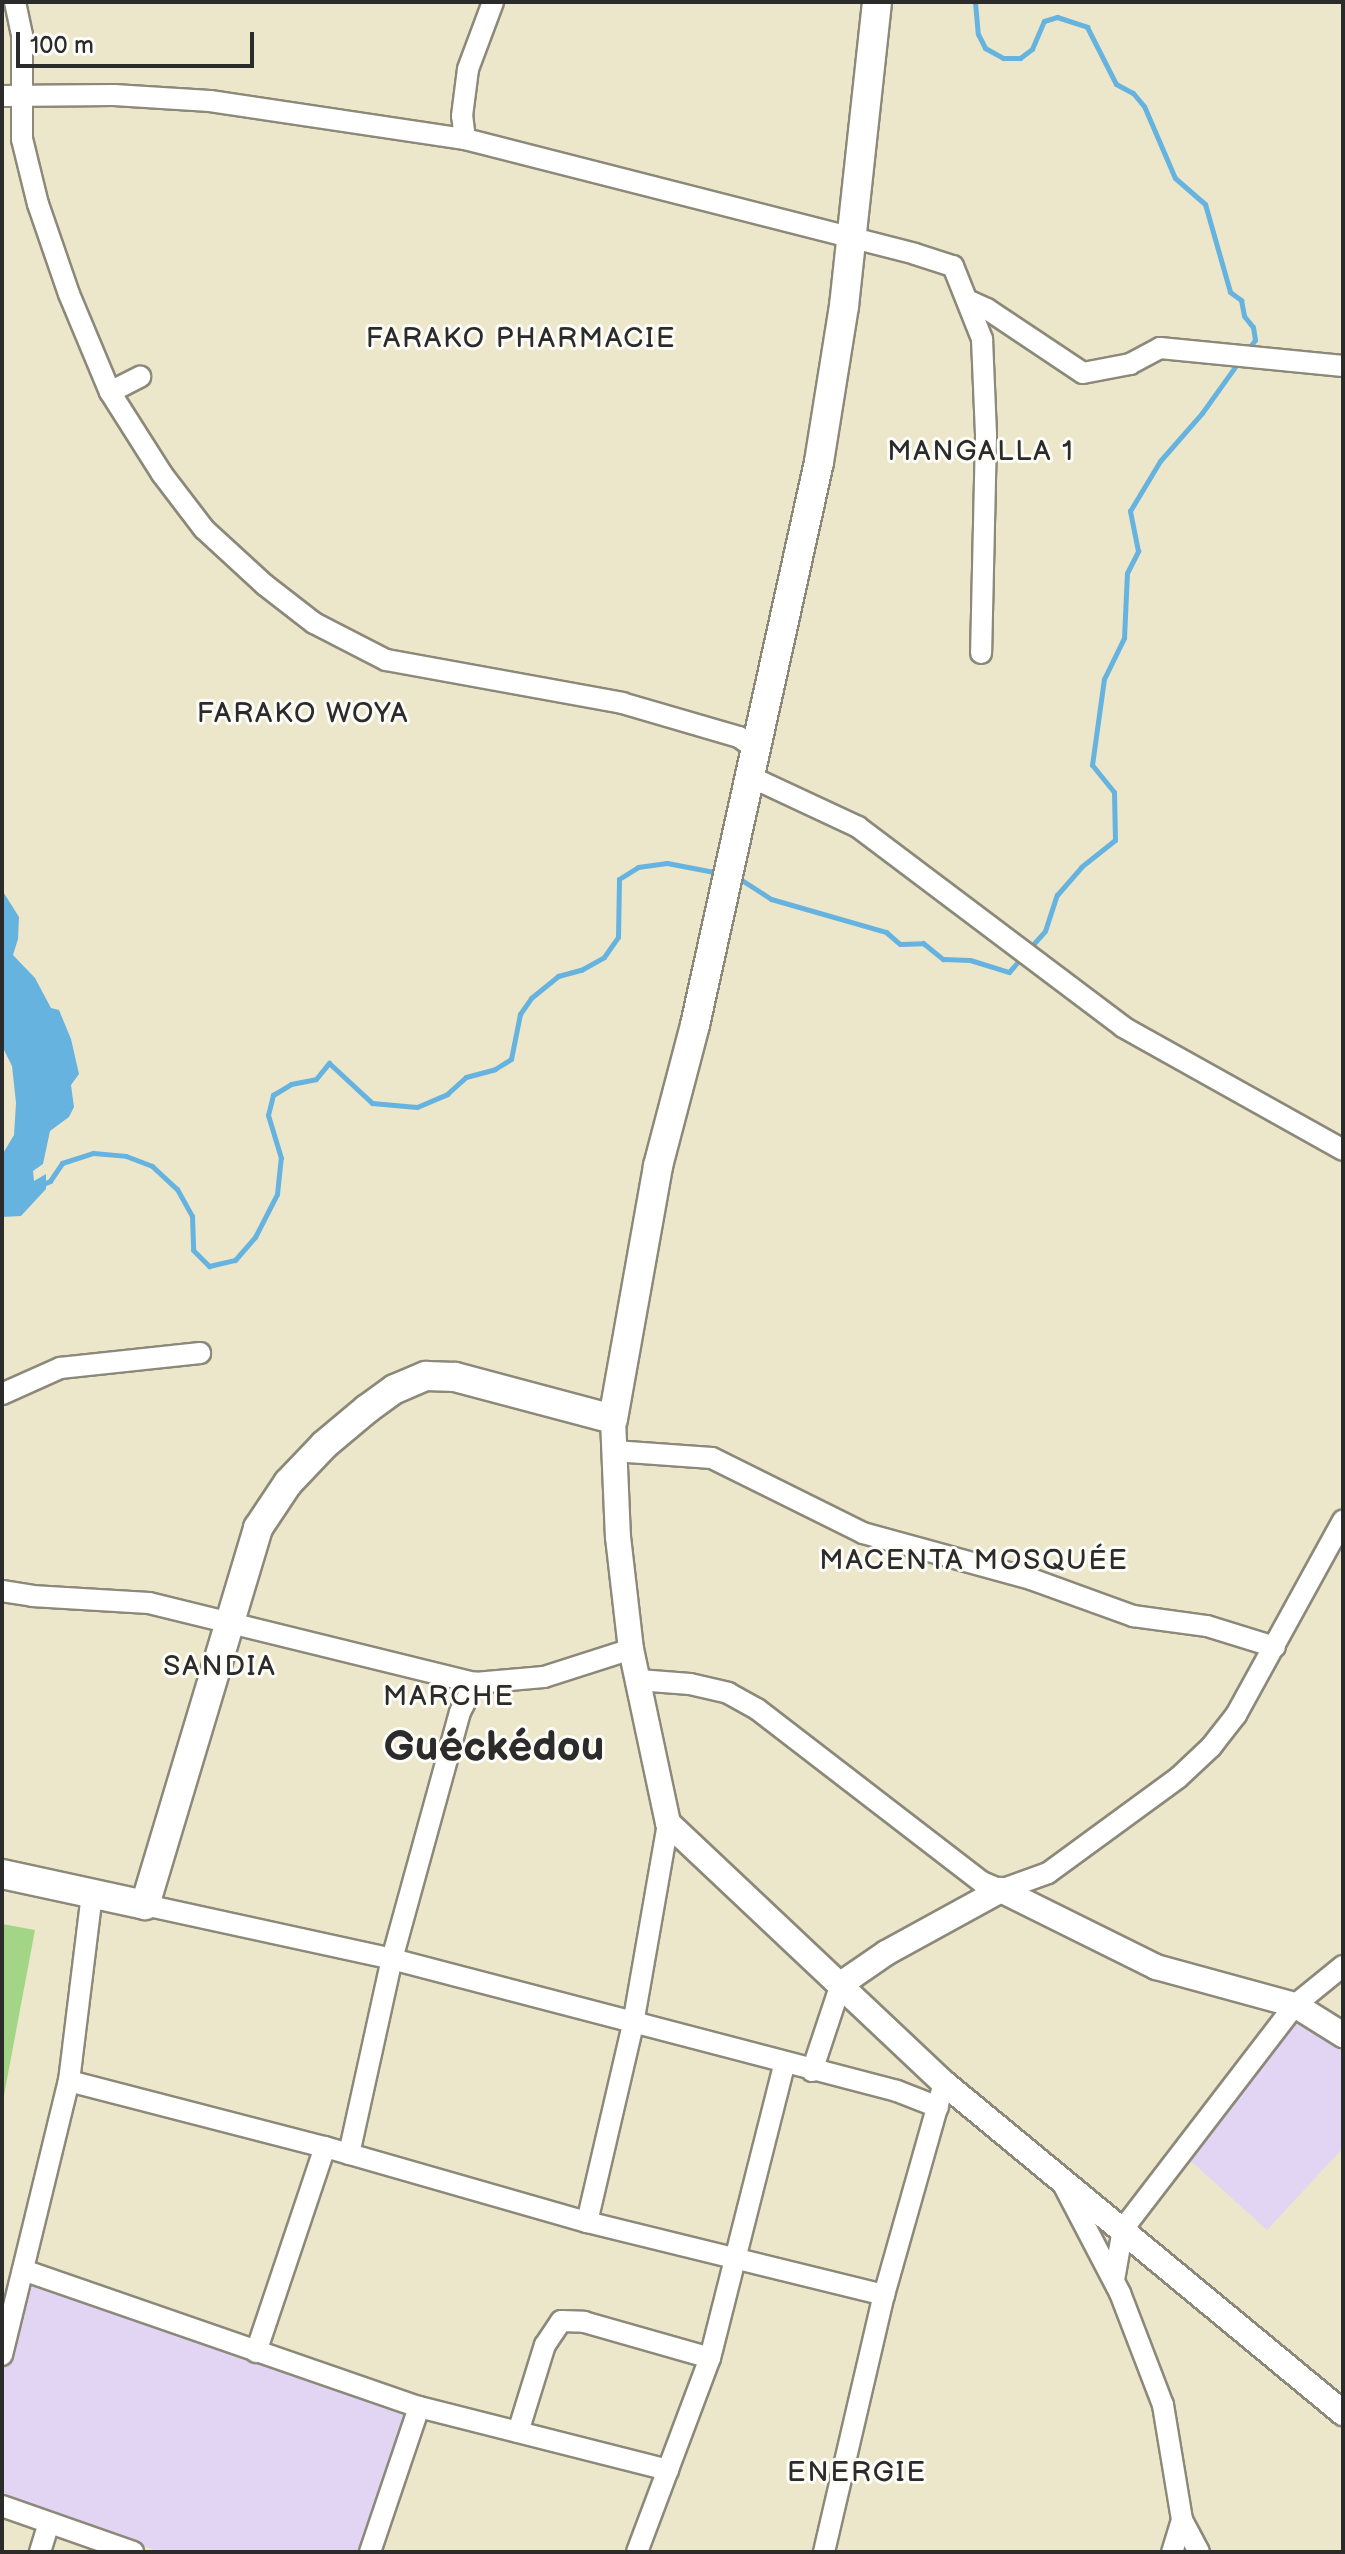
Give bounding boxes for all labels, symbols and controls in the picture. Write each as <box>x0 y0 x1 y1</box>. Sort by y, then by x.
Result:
scale bar <box>20 16 258 66</box>
text: 100 m <box>30 31 94 60</box>
district label: FARAKO PHARMACIE <box>366 322 676 356</box>
district label: MANGALLA 1 <box>887 435 1075 469</box>
district label: FARAKO WOYA <box>196 697 410 731</box>
district label: MACENTA MOSQUÉE <box>819 1544 1129 1578</box>
district label: SANDIA <box>163 1650 277 1684</box>
district label: MARCHE <box>383 1680 515 1714</box>
district label: Guéckédou <box>384 1723 604 1773</box>
district label: ENERGIE <box>787 2456 927 2490</box>

